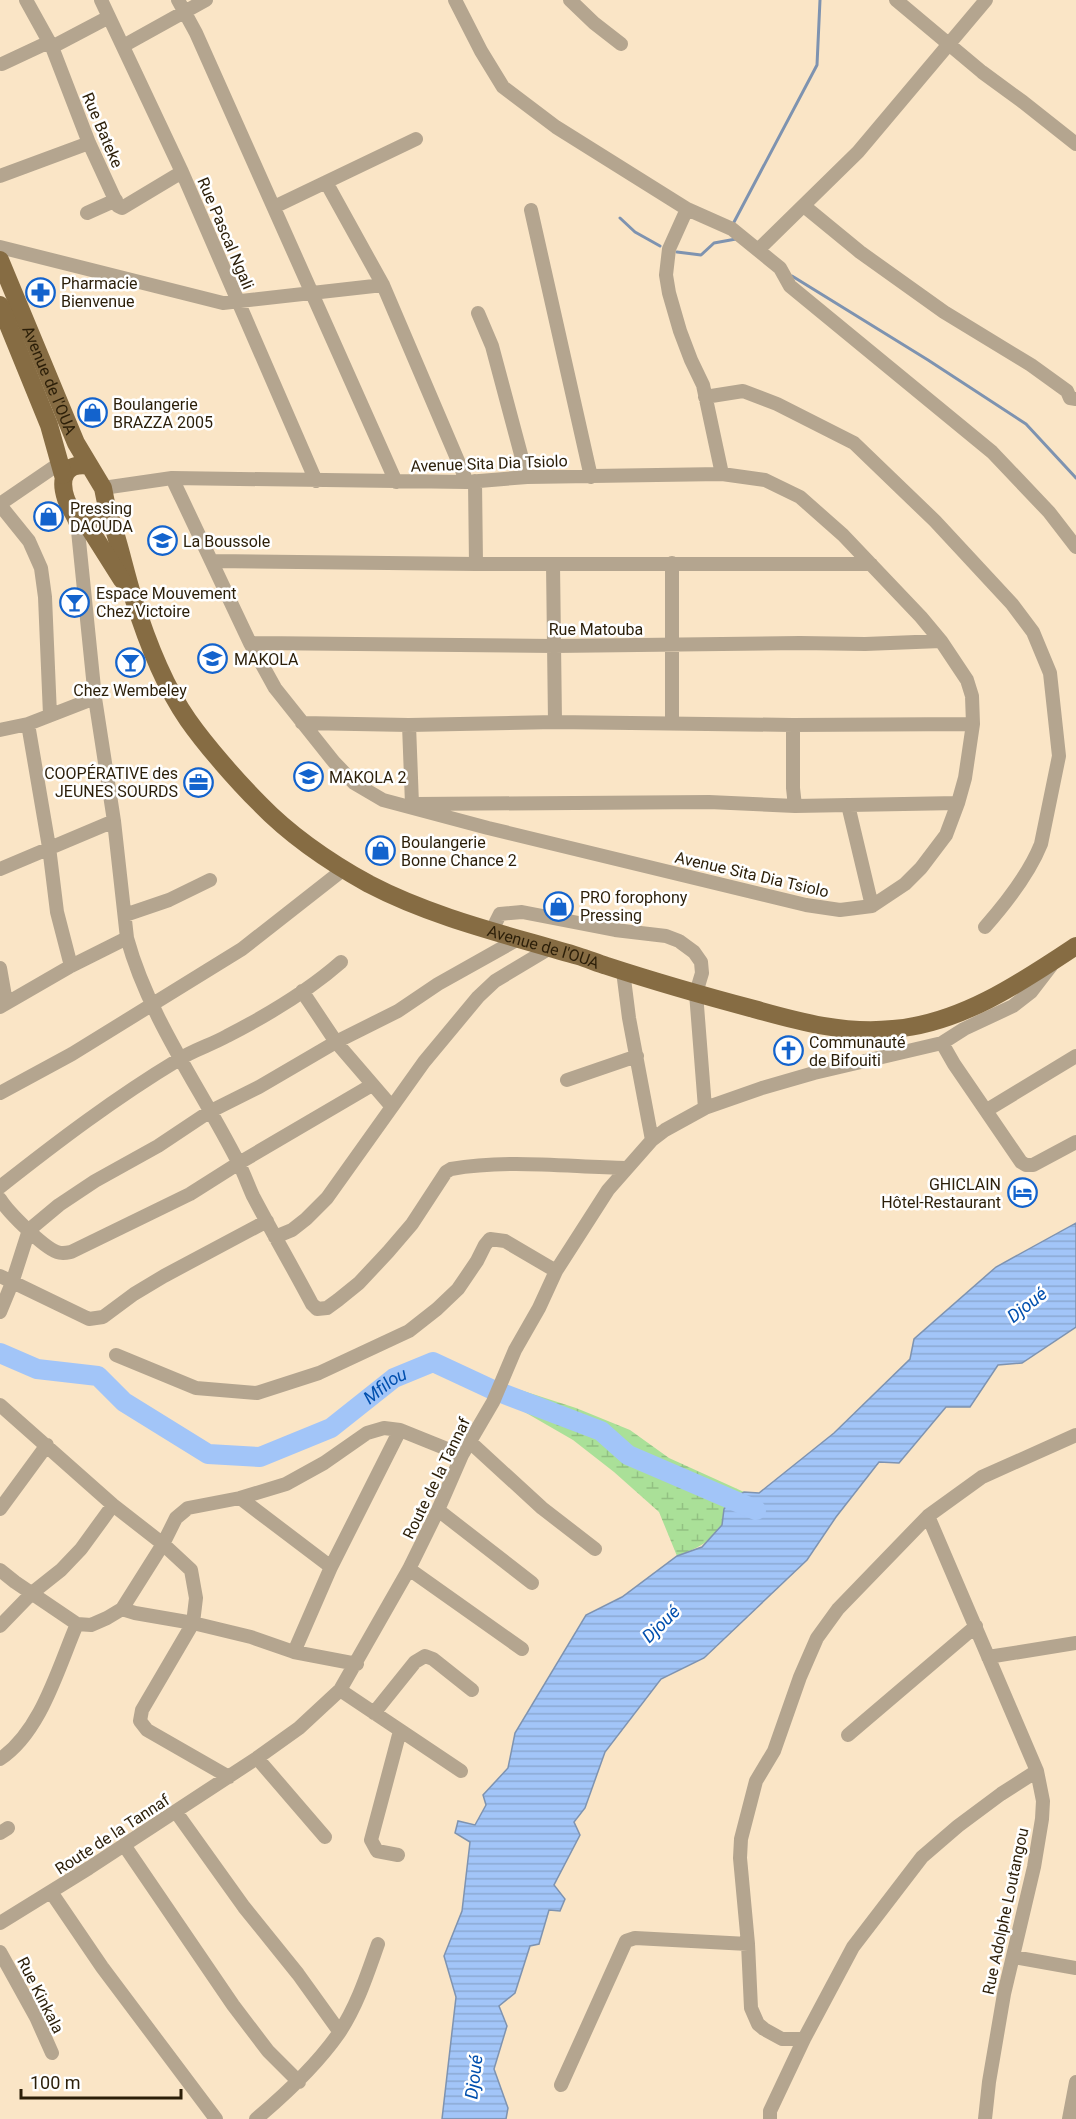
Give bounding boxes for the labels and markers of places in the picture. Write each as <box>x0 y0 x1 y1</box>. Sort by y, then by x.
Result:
place label: Pharmacie Bienvenue <box>61 274 138 311</box>
pharmacy icon: Pharmacie Bienvenue <box>24 276 56 308</box>
place label: Boulangerie BRAZZA 2005 <box>113 395 213 432</box>
shop icon: Boulangerie BRAZZA 2005 <box>76 397 108 429</box>
place label: Pressing DAOUDA <box>70 499 133 536</box>
shop icon: Pressing DAOUDA <box>33 501 65 533</box>
school or university icon: La Boussole <box>146 525 178 557</box>
place label: La Boussole <box>183 532 270 551</box>
place label: Espace Mouvement Chez Victoire <box>96 584 237 621</box>
bar icon: Espace Mouvement Chez Victoire <box>59 586 91 618</box>
school or university icon: MAKOLA <box>197 643 229 675</box>
bar icon: Chez Wembeley <box>114 646 146 678</box>
place label: MAKOLA <box>234 650 299 669</box>
place label: Chez Wembeley <box>73 681 187 700</box>
school or university icon: MAKOLA 2 <box>292 761 324 793</box>
place label: COOPÉRATIVE des JEUNES SOURDS <box>44 764 178 801</box>
office icon: COOPÉRATIVE des JEUNES SOURDS <box>183 766 215 798</box>
place label: MAKOLA 2 <box>329 768 407 787</box>
place label: Boulangerie Bonne Chance 2 <box>401 833 517 870</box>
shop icon: Boulangerie Bonne Chance 2 <box>364 835 396 867</box>
place label: PRO forophony Pressing <box>580 888 688 925</box>
shop icon: PRO forophony Pressing <box>543 890 575 922</box>
place label: Communauté de Bifouiti <box>809 1033 906 1070</box>
church icon: Communauté de Bifouiti <box>772 1035 804 1067</box>
place label: GHICLAIN Hôtel-Restaurant <box>881 1175 1001 1212</box>
hotel icon: GHICLAIN Hôtel-Restaurant <box>1006 1177 1038 1209</box>

